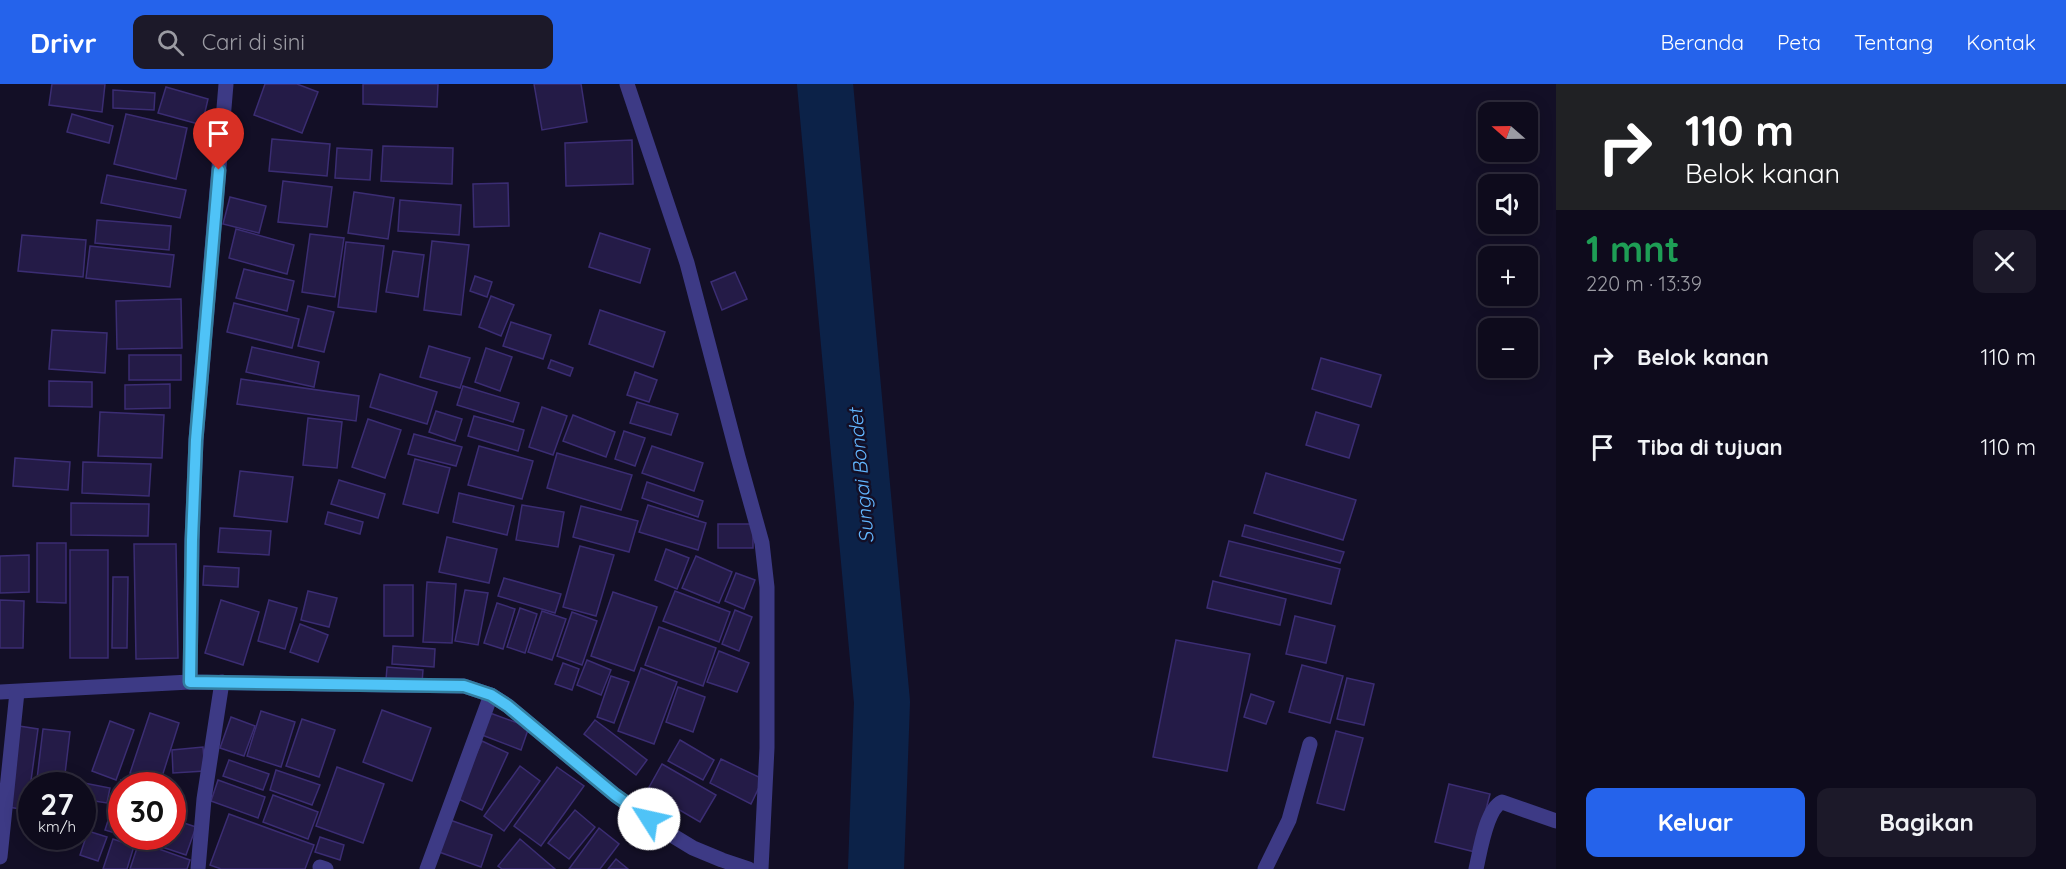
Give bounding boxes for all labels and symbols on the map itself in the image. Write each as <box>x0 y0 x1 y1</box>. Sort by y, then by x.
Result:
north arrow <box>1478 102 1538 162</box>
pin <box>193 108 244 170</box>
water label: Sungai Bondet <box>842 405 879 545</box>
speed limit sign: 30 <box>108 772 186 850</box>
position arrow <box>617 787 681 851</box>

